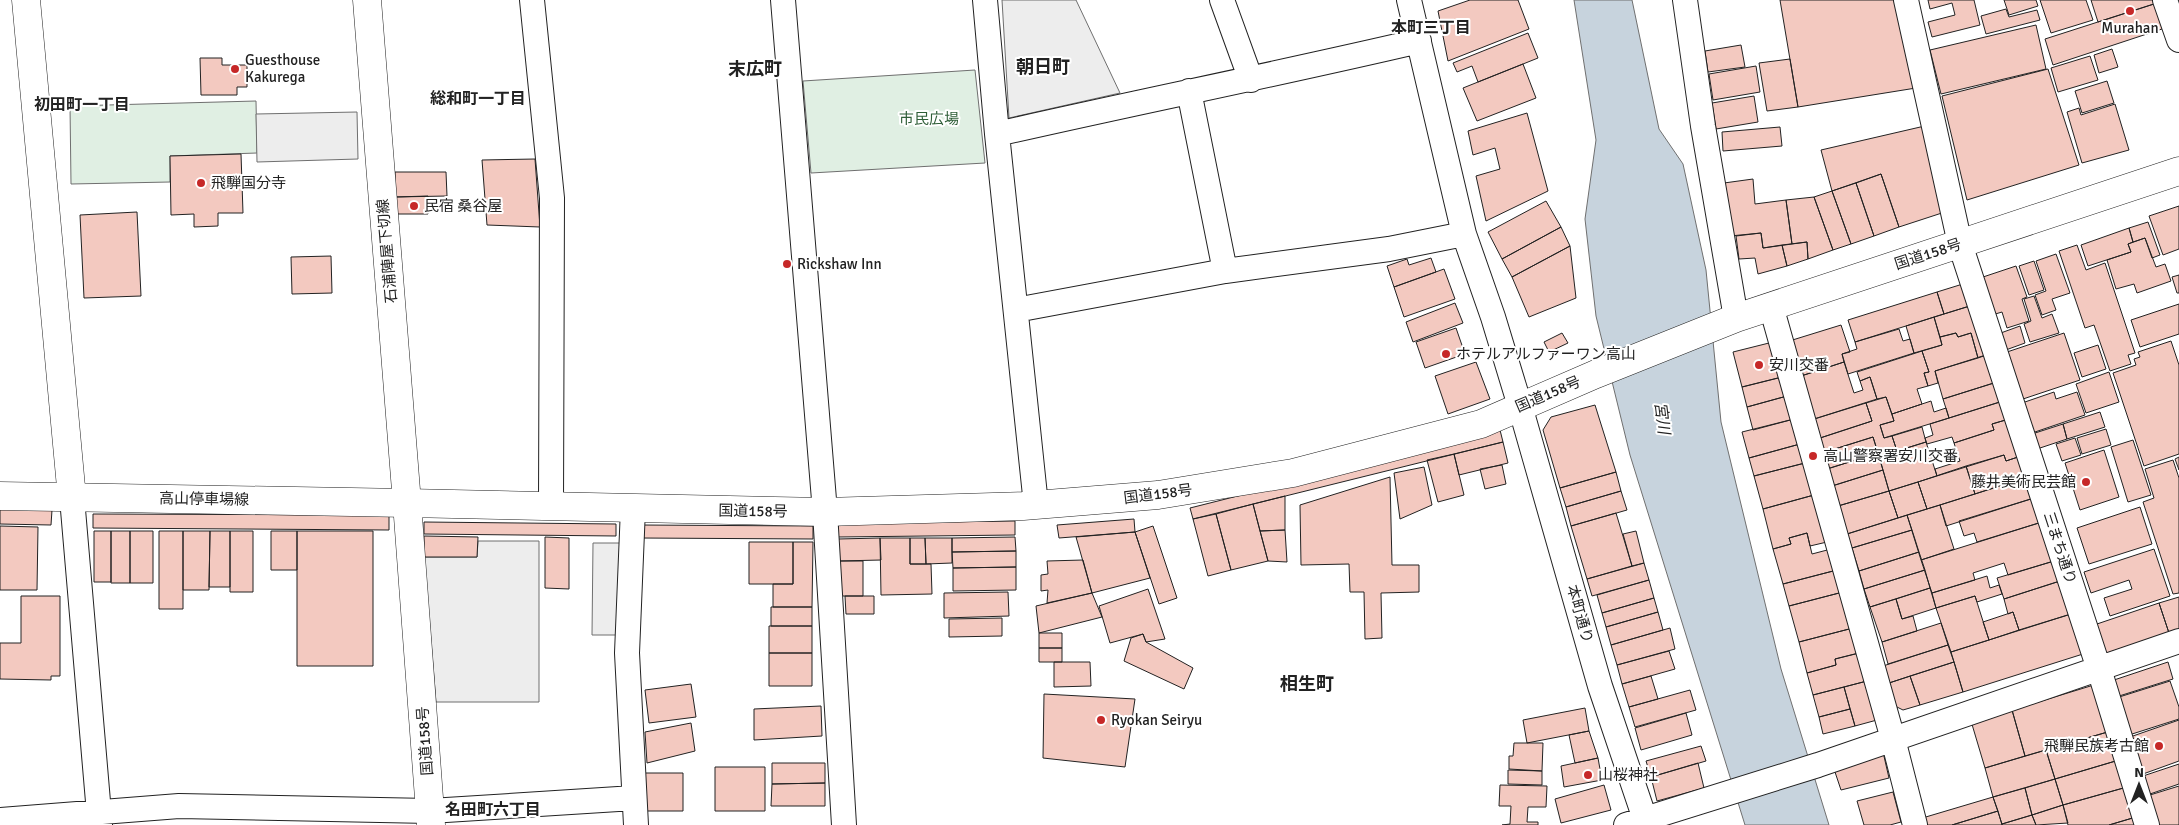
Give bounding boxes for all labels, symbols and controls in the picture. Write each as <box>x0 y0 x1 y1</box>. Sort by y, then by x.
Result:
marker: Murahan <box>2124 5 2136 17</box>
district label: 本町三丁目 <box>1391 18 1471 38</box>
place label: Murahan <box>2101 19 2159 37</box>
place label: Guesthouse Kakurega <box>245 51 320 86</box>
district label: 朝日町 <box>1016 56 1070 78</box>
district label: 末広町 <box>728 58 782 80</box>
marker: Guesthouse Kakurega <box>229 63 241 75</box>
district label: 総和町一丁目 <box>430 89 526 109</box>
district label: 初田町一丁目 <box>34 95 130 115</box>
park label: 市民広場 <box>899 110 959 128</box>
place label: 飛騨国分寺 <box>211 174 286 192</box>
marker: 飛騨国分寺 <box>195 177 207 189</box>
place label: 民宿 桑谷屋 <box>424 197 502 215</box>
street label: 石浦陣屋下切線 <box>373 198 401 304</box>
marker: 民宿 桑谷屋 <box>408 200 420 212</box>
street label: 国道158号 <box>1892 235 1964 273</box>
place label: Rickshaw Inn <box>797 255 882 273</box>
marker: Rickshaw Inn <box>781 258 793 270</box>
place label: ホテルアルファーワン高山 <box>1456 345 1636 363</box>
marker: ホテルアルファーワン高山 <box>1440 348 1452 360</box>
place label: 安川交番 <box>1769 356 1829 374</box>
marker: 安川交番 <box>1753 359 1765 371</box>
street label: 国道158号 <box>1513 372 1583 416</box>
water label: 宮川 <box>1650 401 1674 437</box>
place label: 高山警察署安川交番 <box>1823 447 1958 465</box>
marker: 高山警察署安川交番 <box>1807 450 1819 462</box>
place label: 藤井美術民芸館 <box>1971 473 2076 491</box>
marker: 藤井美術民芸館 <box>2080 476 2092 488</box>
street label: 国道158号 <box>1123 481 1193 507</box>
street label: 高山停車場線 <box>159 489 249 509</box>
street label: 国道158号 <box>718 501 788 521</box>
street label: 三まち通り <box>2040 510 2080 586</box>
street label: 本町通り <box>1563 583 1597 645</box>
district label: 相生町 <box>1280 673 1334 695</box>
street label: 国道158号 <box>414 706 436 776</box>
place label: Ryokan Seiryu <box>1111 711 1202 729</box>
marker: Ryokan Seiryu <box>1095 714 1107 726</box>
place label: 飛騨民族考古館 <box>2044 737 2149 755</box>
marker: 飛騨民族考古館 <box>2153 740 2165 752</box>
north arrow <box>2114 760 2164 810</box>
text: N <box>2134 764 2144 781</box>
place label: 山桜神社 <box>1598 766 1658 784</box>
marker: 山桜神社 <box>1582 769 1594 781</box>
district label: 名田町六丁目 <box>445 800 541 820</box>

